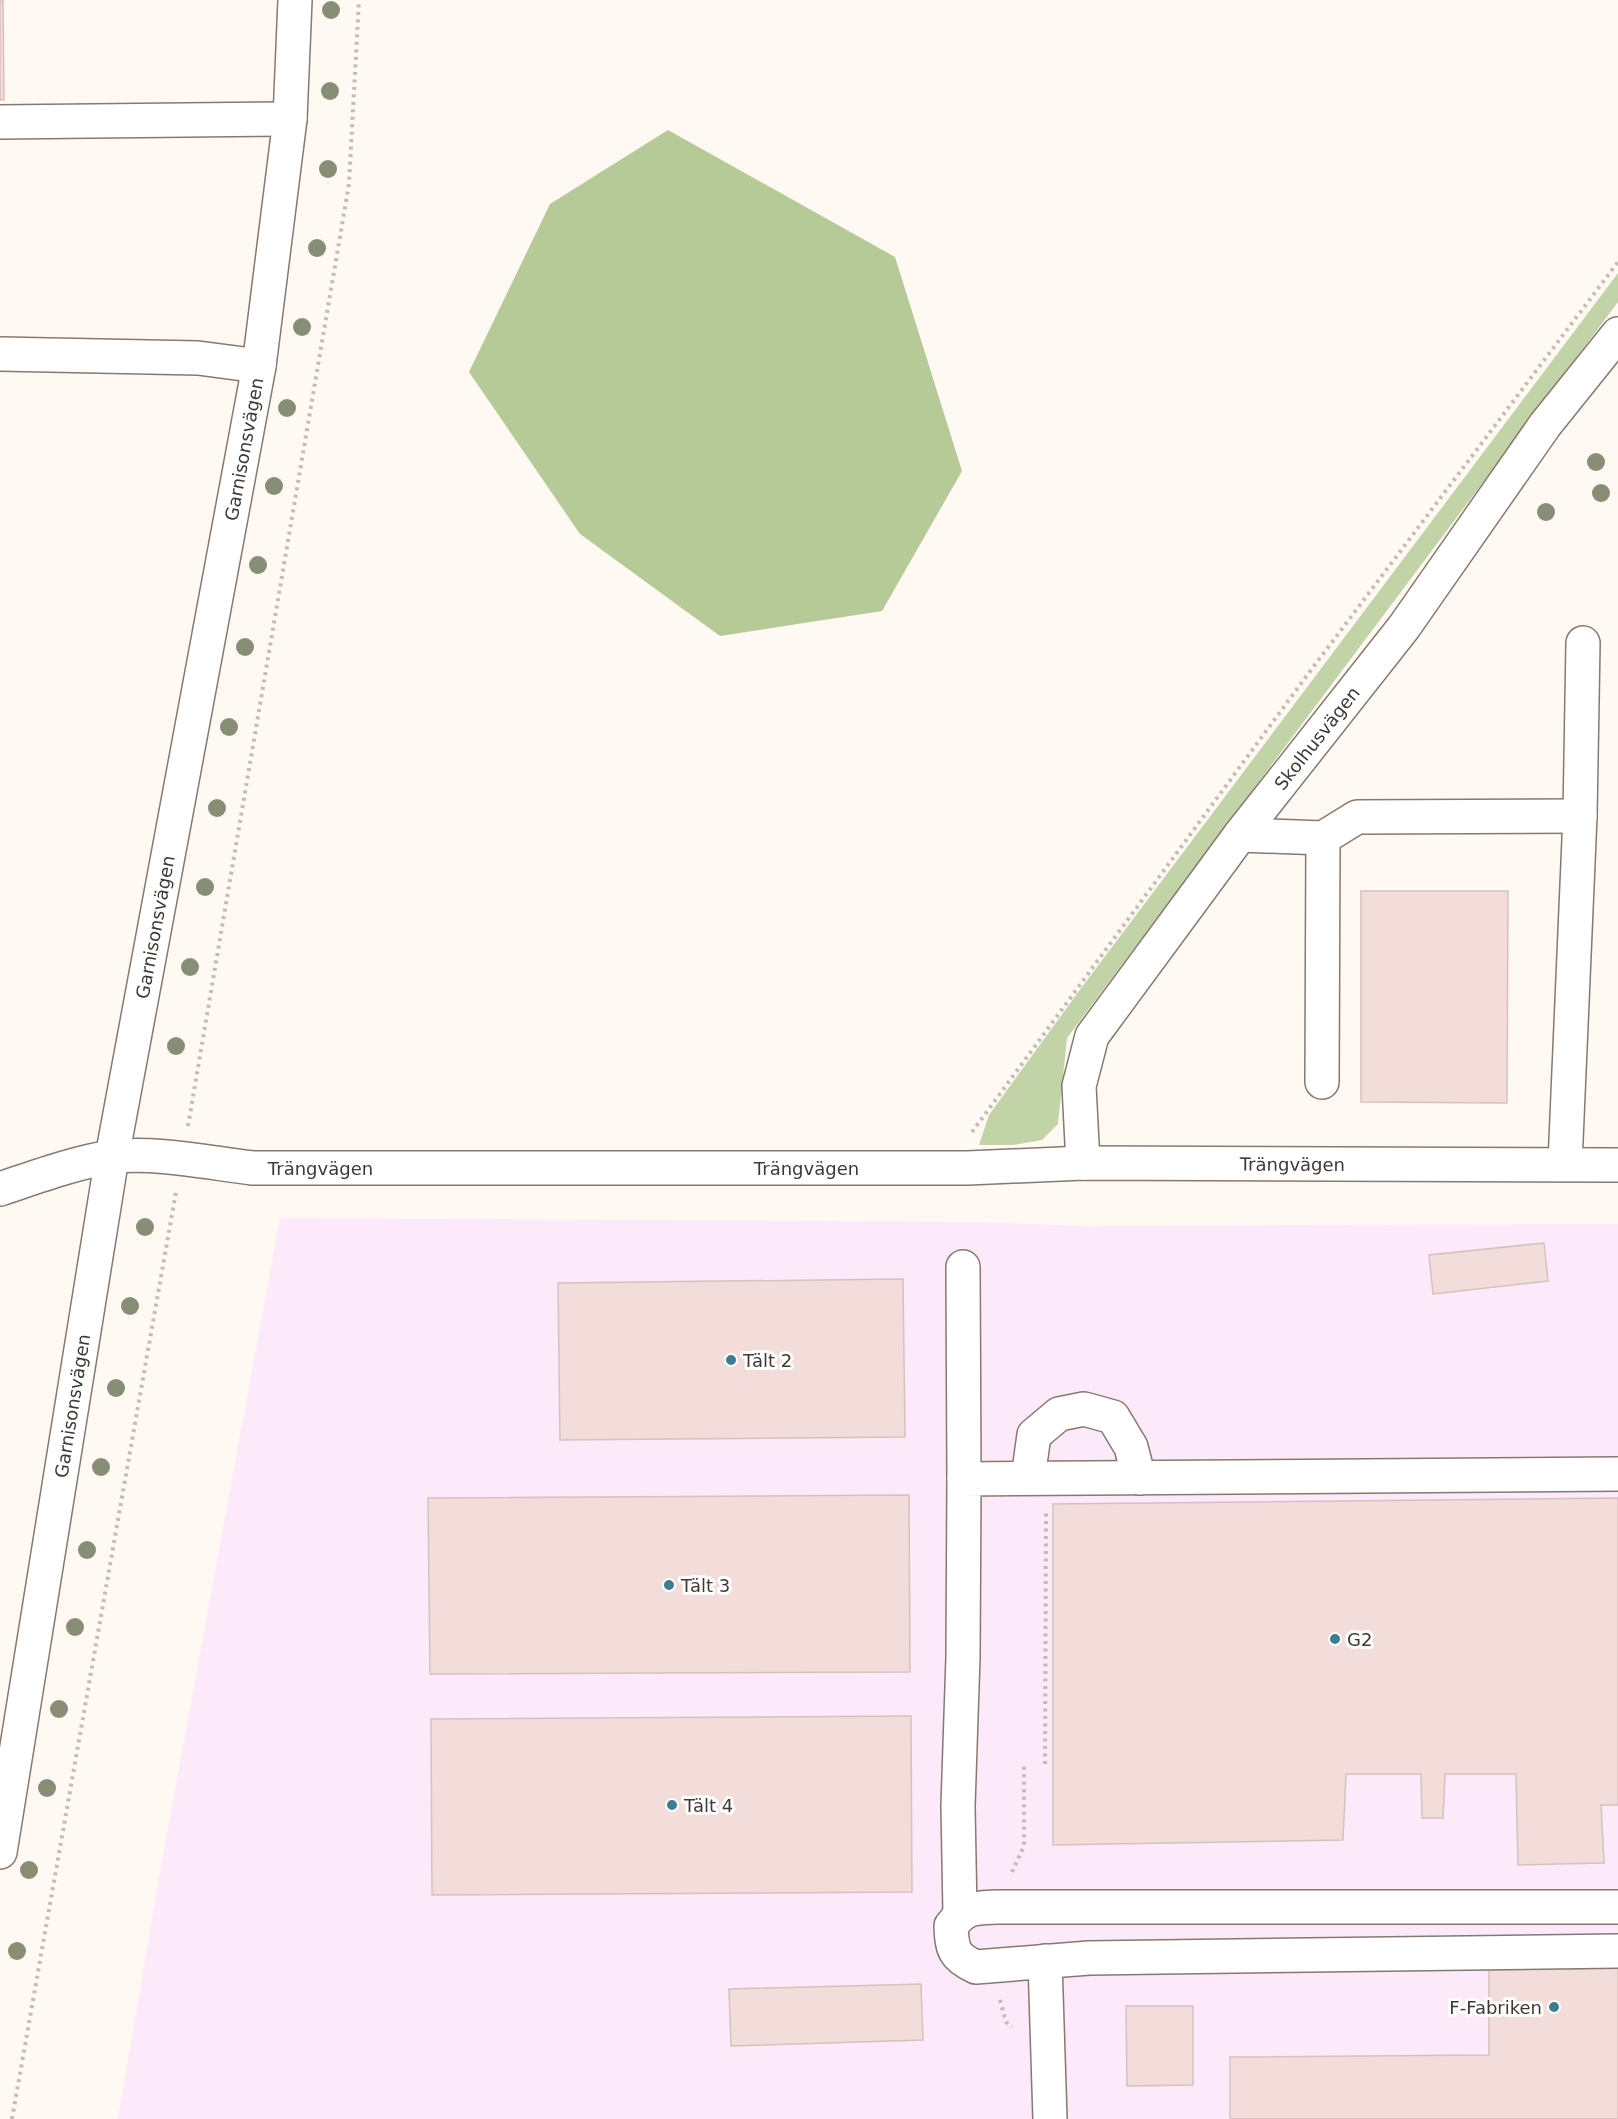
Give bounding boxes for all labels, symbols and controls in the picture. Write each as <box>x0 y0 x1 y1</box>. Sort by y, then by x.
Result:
street label: Garnisonsvägen <box>220 376 267 522</box>
street label: Skolhusvägen <box>1270 682 1364 794</box>
street label: Garnisonsvägen <box>131 854 178 1000</box>
street label: Trängvägen <box>1239 1153 1345 1174</box>
street label: Trängvägen <box>267 1158 373 1179</box>
street label: Trängvägen <box>753 1158 859 1179</box>
street label: Garnisonsvägen <box>50 1332 94 1479</box>
place label: Tält 2 <box>742 1350 792 1371</box>
marker: Tält 2 <box>724 1353 738 1367</box>
place label: Tält 3 <box>680 1575 730 1596</box>
marker: Tält 3 <box>662 1578 676 1592</box>
place label: G2 <box>1347 1629 1372 1650</box>
marker: G2 <box>1328 1632 1342 1646</box>
place label: Tält 4 <box>683 1795 733 1816</box>
marker: Tält 4 <box>665 1798 679 1812</box>
place label: F-Fabriken <box>1449 1997 1542 2018</box>
marker: F-Fabriken <box>1547 2000 1561 2014</box>

